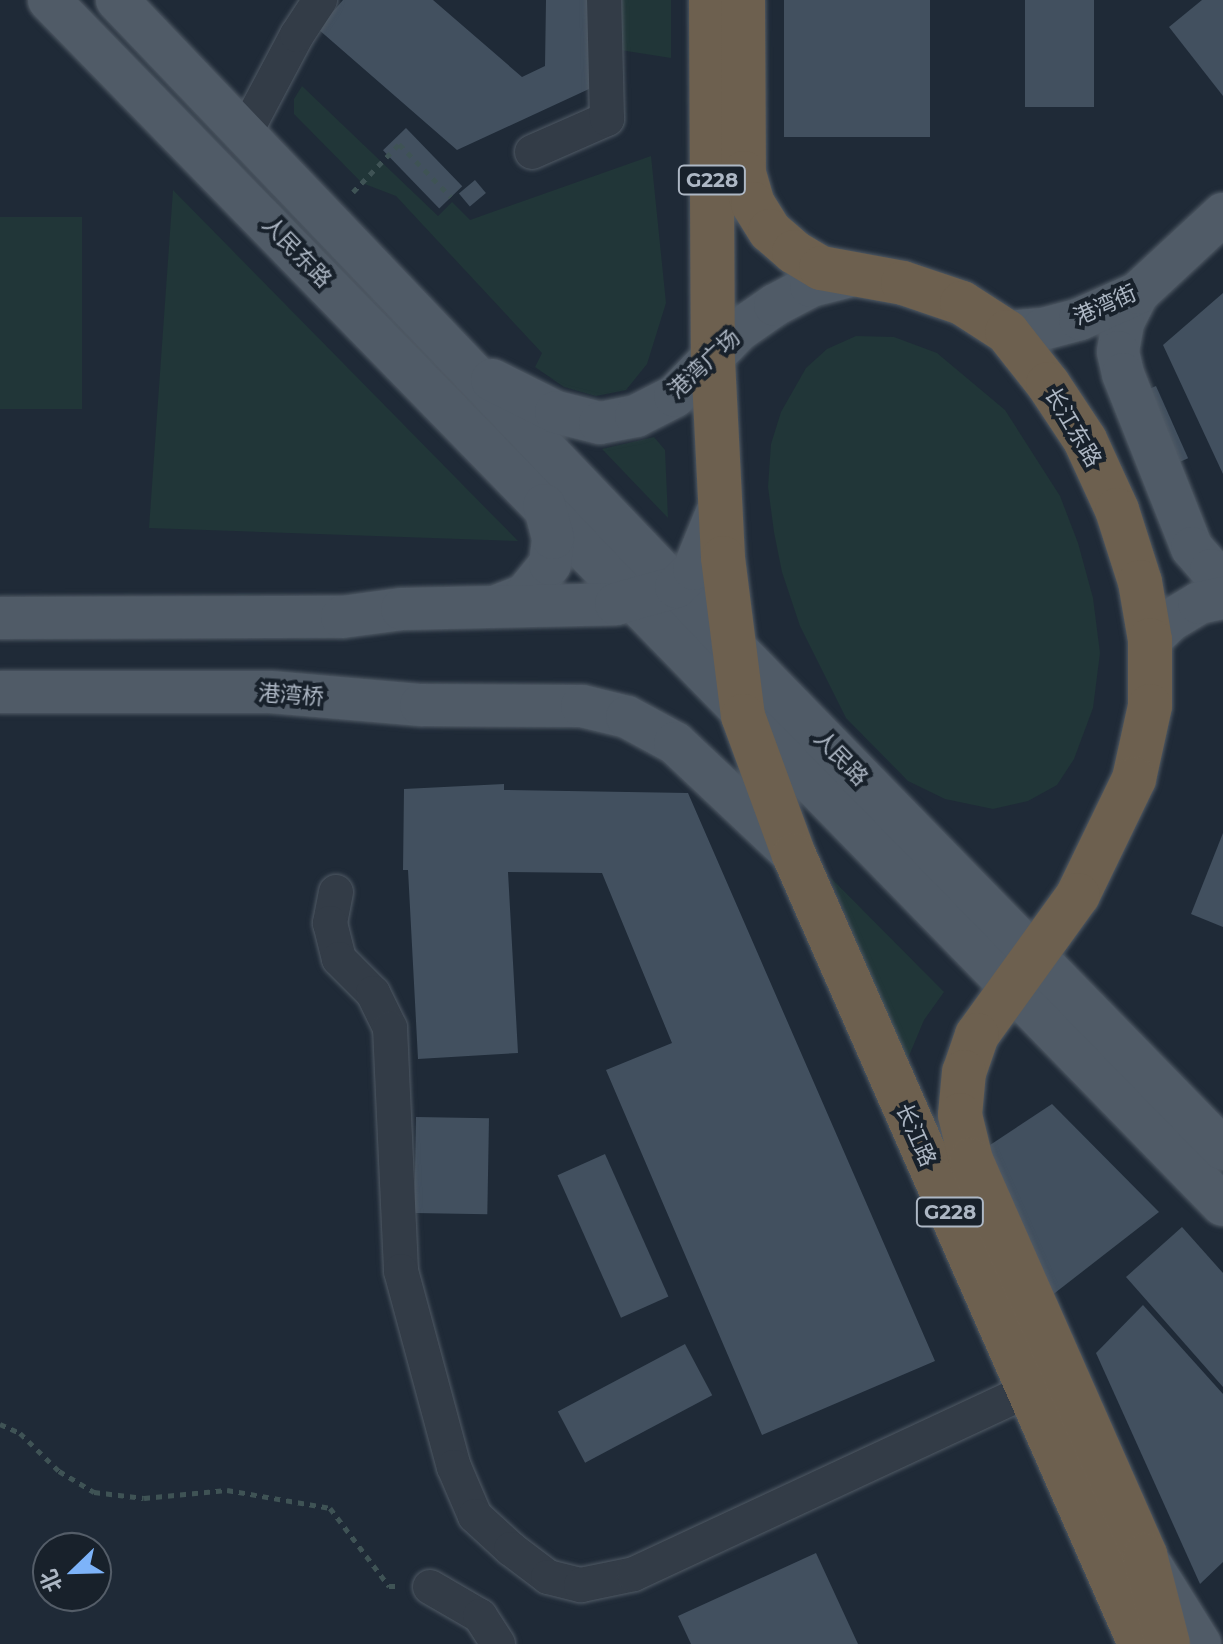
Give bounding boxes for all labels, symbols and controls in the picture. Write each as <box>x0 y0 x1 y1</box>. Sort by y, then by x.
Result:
road number: G228 <box>676 164 748 196</box>
street label: 人民东路 <box>257 211 337 293</box>
street label: 港湾街 <box>1069 280 1141 330</box>
street label: 港湾广场 <box>663 324 745 404</box>
street label: 长江东路 <box>1039 382 1107 472</box>
street label: 港湾桥 <box>257 680 325 710</box>
street label: 人民路 <box>809 725 873 791</box>
street label: 长江路 <box>891 1099 941 1171</box>
road number: G228 <box>914 1196 986 1228</box>
north arrow <box>32 1532 112 1612</box>
text: 北 <box>35 1565 68 1596</box>

